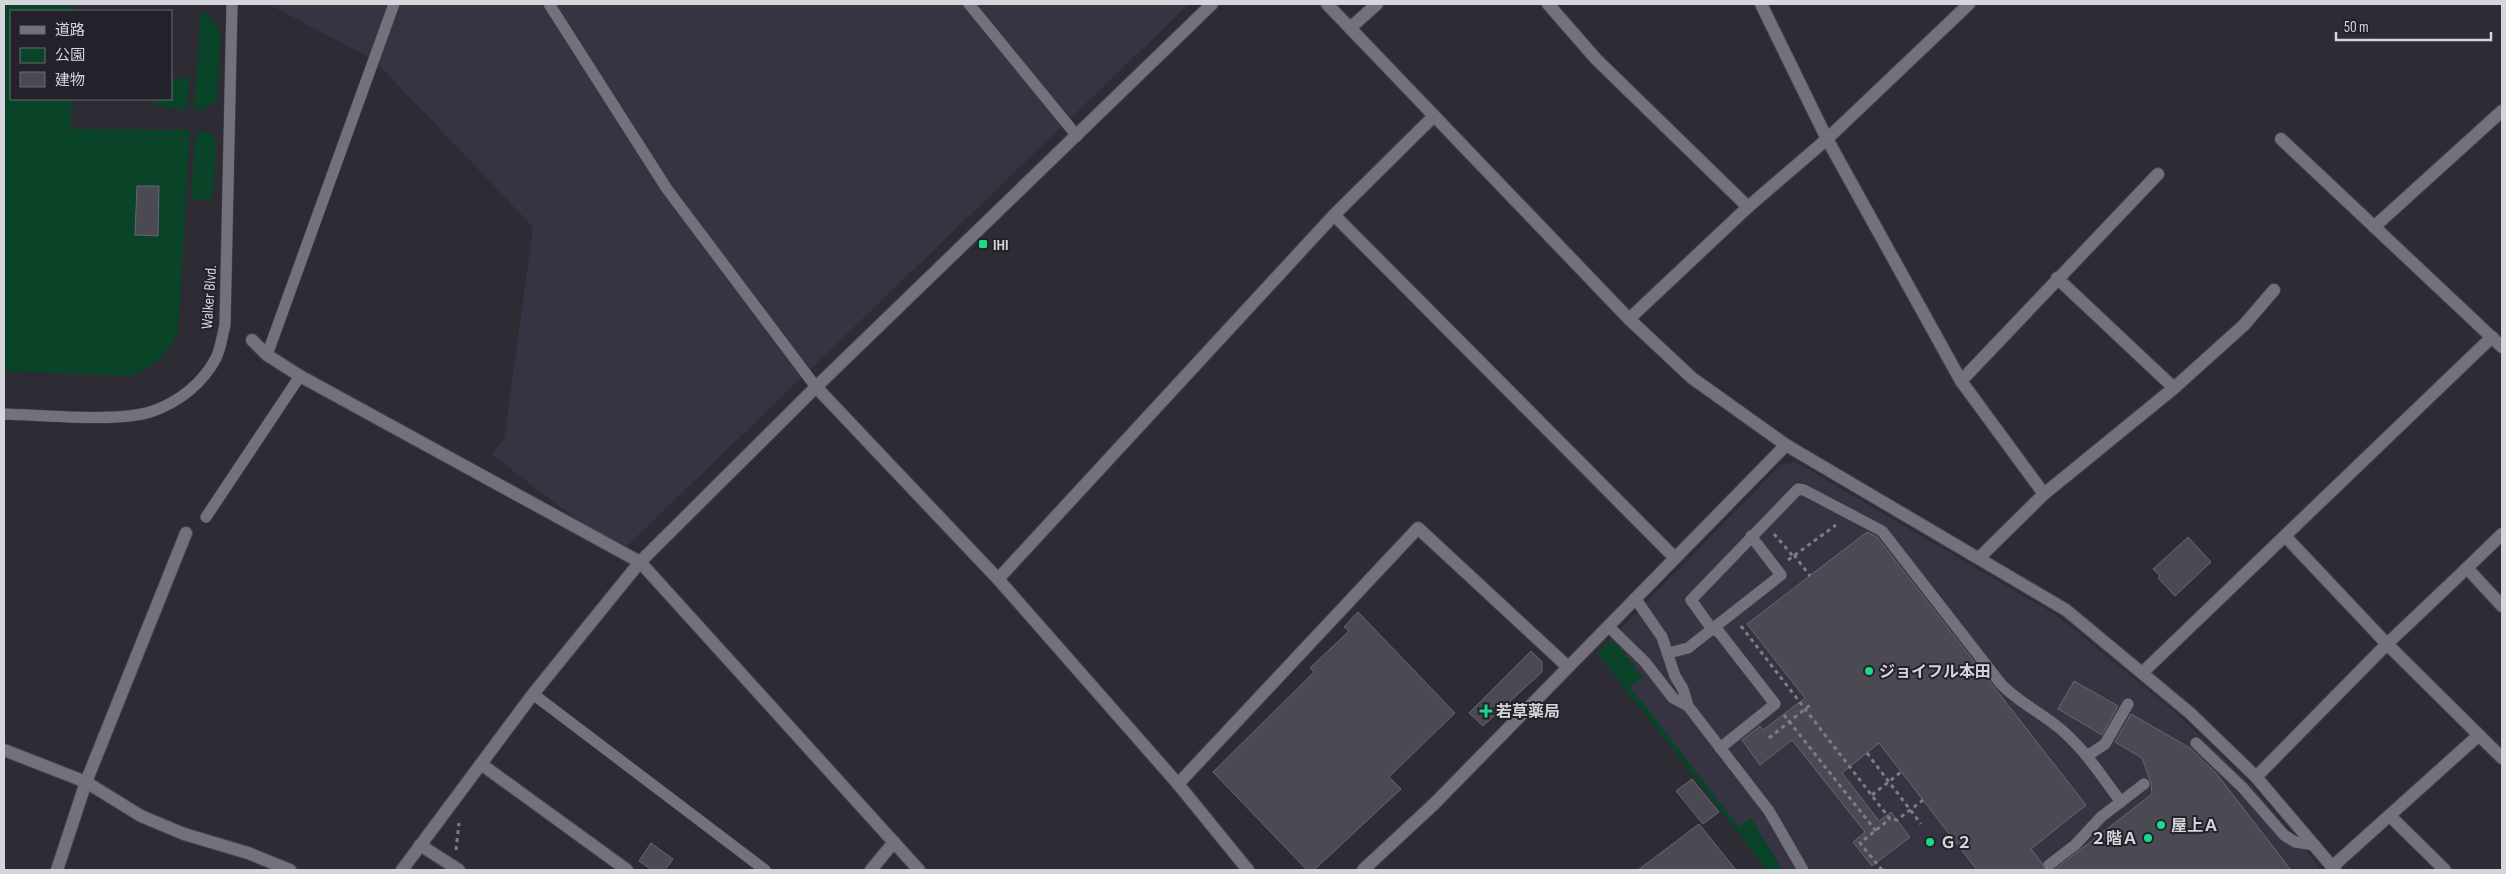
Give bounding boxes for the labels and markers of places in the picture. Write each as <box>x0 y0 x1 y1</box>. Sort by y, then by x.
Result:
place label: IHI <box>993 236 1009 255</box>
marker: IHI <box>977 238 989 250</box>
place label: ジョイフル本田 <box>1879 663 1991 682</box>
marker: ジョイフル本田 <box>1863 665 1875 677</box>
place label: 若草薬局 <box>1496 703 1560 722</box>
marker: 若草薬局 <box>1480 705 1492 717</box>
place label: 屋上Ａ <box>2171 817 2219 836</box>
marker: 屋上Ａ <box>2155 819 2167 831</box>
place label: ２階Ａ <box>2090 830 2138 849</box>
marker: ２階Ａ <box>2142 832 2154 844</box>
place label: Ｇ２ <box>1940 834 1972 853</box>
marker: Ｇ２ <box>1924 836 1936 848</box>

